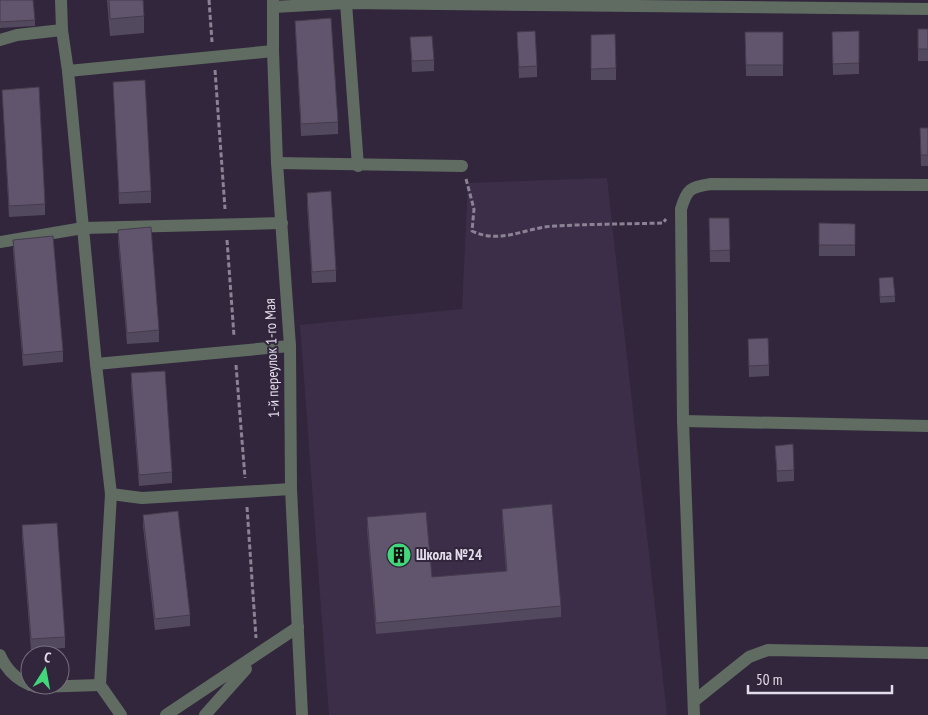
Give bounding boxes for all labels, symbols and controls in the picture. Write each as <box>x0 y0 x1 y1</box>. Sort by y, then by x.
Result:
street label: 1-й переулок 1-го Мая <box>260 298 283 418</box>
building icon: Школа №24 <box>386 542 412 568</box>
place label: Школа №24 <box>416 545 482 564</box>
north arrow <box>20 645 70 695</box>
text: С <box>43 648 53 667</box>
scale bar <box>748 662 892 694</box>
text: 50 m <box>756 670 782 689</box>

